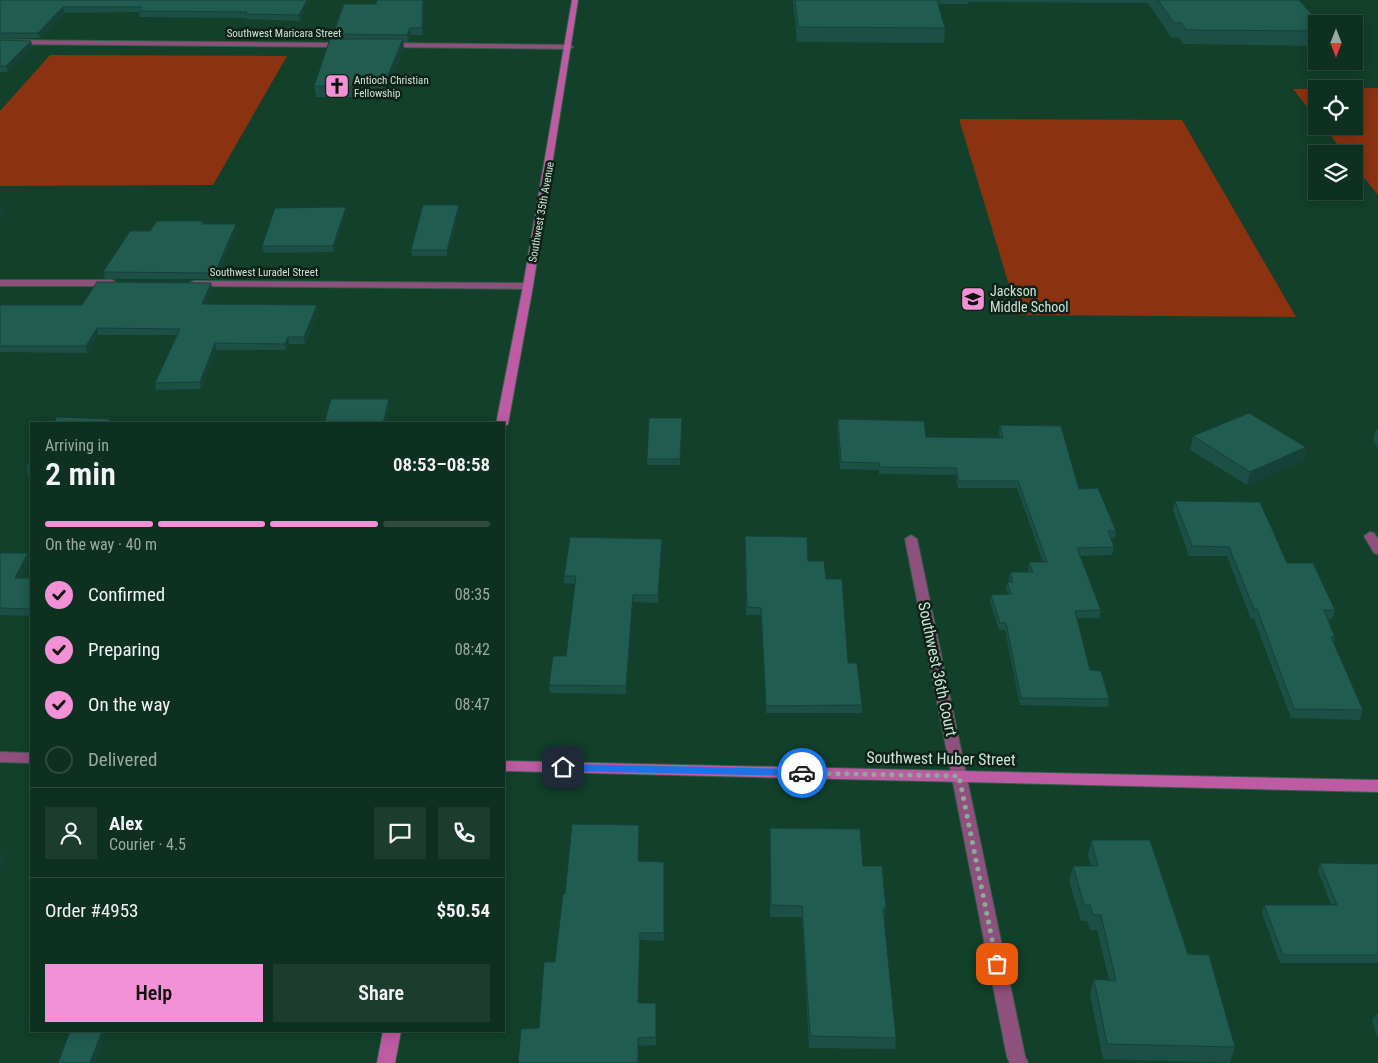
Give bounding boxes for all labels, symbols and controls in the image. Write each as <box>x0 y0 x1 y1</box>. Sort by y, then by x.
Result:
north arrow <box>1308 15 1362 70</box>
map controls <box>1308 15 1363 200</box>
street label: Southwest Maricara Street <box>227 27 341 40</box>
church icon: Antioch Christian Fellowship <box>324 73 350 99</box>
place label: Antioch Christian Fellowship <box>354 74 429 100</box>
button: locate <box>1308 80 1363 135</box>
button: layers <box>1308 145 1363 200</box>
street label: Southwest 35th Avenue <box>526 161 557 263</box>
street label: Southwest Luradel Street <box>210 266 318 279</box>
place label: Jackson Middle School <box>990 283 1068 315</box>
school or university icon: Jackson Middle School <box>960 286 986 312</box>
text: Arriving in <box>45 436 109 455</box>
text: 08:53–08:58 <box>393 453 490 476</box>
text: 2 min <box>45 455 116 493</box>
text: On the way · 40 m <box>45 535 157 554</box>
icon: check <box>45 581 73 609</box>
text: Confirmed <box>88 583 165 606</box>
text: 08:35 <box>455 585 490 604</box>
street label: Southwest 36th Court <box>914 600 961 738</box>
icon: check <box>45 636 73 664</box>
text: Preparing <box>88 638 160 661</box>
text: 08:42 <box>455 640 490 659</box>
icon: check <box>45 691 73 719</box>
text: On the way <box>88 693 170 716</box>
text: 08:47 <box>455 695 490 714</box>
pin <box>542 746 584 788</box>
text: Delivered <box>88 748 157 771</box>
courier <box>777 748 827 798</box>
street label: Southwest Huber Street <box>866 748 1016 769</box>
icon: home <box>549 753 577 781</box>
icon: car <box>788 759 816 787</box>
button: person <box>45 807 97 859</box>
button: chat <box>374 807 426 859</box>
button: phone <box>438 807 490 859</box>
text: Alex <box>109 812 143 835</box>
text: Courier · 4.5 <box>109 835 186 854</box>
text: Order #4953 <box>45 899 138 922</box>
text: $50.54 <box>436 899 490 922</box>
pin <box>976 943 1018 985</box>
icon: bag <box>983 950 1011 978</box>
button: Help <box>45 964 263 1022</box>
button: Share <box>273 964 490 1022</box>

